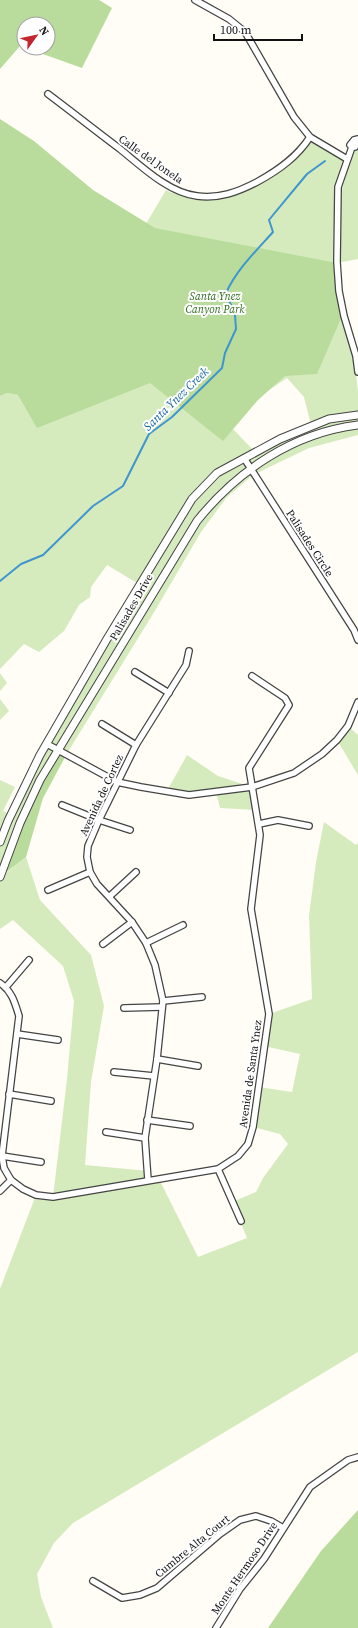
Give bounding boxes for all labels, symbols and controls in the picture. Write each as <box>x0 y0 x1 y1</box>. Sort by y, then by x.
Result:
north arrow <box>16 16 56 56</box>
scale bar <box>214 16 302 42</box>
text: 100 m <box>220 22 252 38</box>
text: N <box>35 23 52 38</box>
street label: Calle del Jonela <box>115 132 186 187</box>
park label: Santa Ynez Canyon Park <box>186 289 245 317</box>
water label: Santa Ynez Creek <box>140 363 212 434</box>
street label: Palisades Circle <box>282 507 337 580</box>
street label: Palisades Drive <box>106 571 157 643</box>
street label: Avenida de Cortez <box>76 752 127 838</box>
street label: Avenida de Santa Ynez <box>235 1019 266 1129</box>
street label: Cumbre Alta Court <box>152 1511 233 1581</box>
street label: Monte Hermoso Drive <box>208 1519 281 1618</box>

